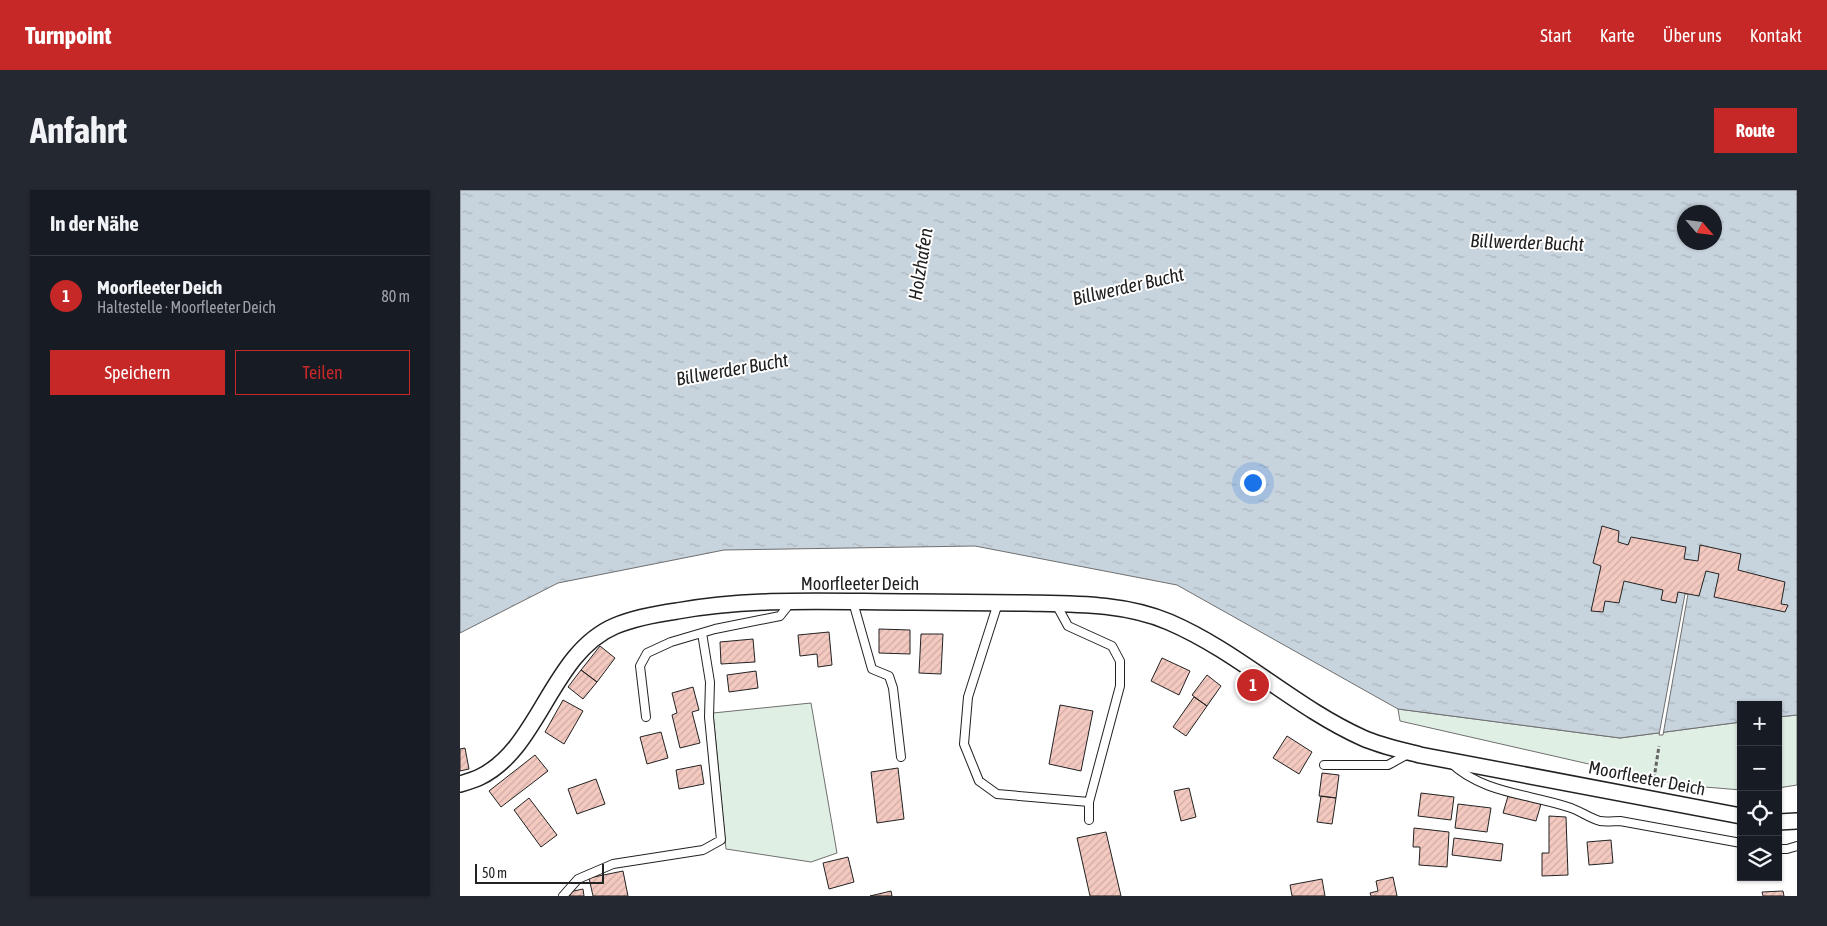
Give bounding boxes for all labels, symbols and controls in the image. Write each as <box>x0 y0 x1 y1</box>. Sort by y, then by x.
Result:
text: Turnpoint <box>25 22 111 49</box>
text: Start <box>1540 25 1572 46</box>
text: Karte <box>1600 25 1635 46</box>
text: Über uns <box>1663 25 1722 46</box>
text: Kontakt <box>1750 25 1802 46</box>
button: Route <box>1714 108 1797 153</box>
text: Anfahrt <box>30 110 127 150</box>
north arrow <box>1677 205 1722 250</box>
text: In der Nähe <box>50 211 139 235</box>
water label: Holzhafen <box>903 226 937 302</box>
water label: Billwerder Bucht <box>1470 229 1585 255</box>
water label: Billwerder Bucht <box>1070 262 1186 310</box>
text: Moorfleeter Deich <box>97 276 222 298</box>
text: 1 <box>62 287 70 305</box>
text: 80 m <box>381 287 410 305</box>
text: Haltestelle · Moorfleeter Deich <box>97 298 276 316</box>
water label: Billwerder Bucht <box>674 348 790 390</box>
button: Speichern <box>50 350 225 395</box>
button: Teilen <box>235 350 410 395</box>
your location <box>1240 470 1266 496</box>
street label: Moorfleeter Deich <box>801 573 919 594</box>
pin: 1 <box>1237 666 1269 704</box>
map controls <box>1737 701 1782 881</box>
button: + <box>1737 701 1782 746</box>
button: − <box>1737 746 1782 791</box>
street label: Moorfleeter Deich <box>1587 756 1707 800</box>
button: locate <box>1737 791 1782 836</box>
button: layers <box>1737 836 1782 881</box>
scale bar <box>475 861 604 884</box>
text: 50 m <box>482 865 507 881</box>

